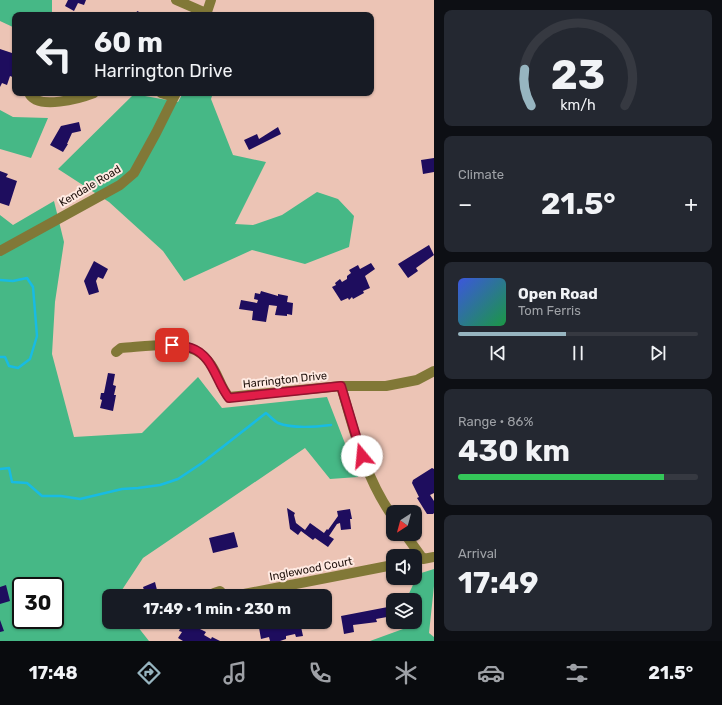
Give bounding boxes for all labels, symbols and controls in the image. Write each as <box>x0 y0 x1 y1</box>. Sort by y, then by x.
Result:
text: 60 m <box>94 26 163 59</box>
icon: left <box>28 28 80 80</box>
text: 23 <box>551 50 605 99</box>
text: Harrington Drive <box>94 60 232 82</box>
text: km/h <box>560 97 596 114</box>
street label: Kendale Road <box>57 163 123 209</box>
text: Climate <box>458 167 504 182</box>
text: 21.5° <box>541 186 616 222</box>
text: − <box>458 191 472 218</box>
text: + <box>684 191 698 218</box>
text: Open Road <box>518 285 598 303</box>
text: Tom Ferris <box>518 303 581 318</box>
pin <box>155 328 189 362</box>
icon: arrive <box>161 334 183 356</box>
icon: previous <box>487 342 509 364</box>
icon: pause <box>567 342 589 364</box>
icon: next <box>647 342 669 364</box>
street label: Harrington Drive <box>242 369 328 391</box>
text: Range · 86% <box>458 414 533 429</box>
text: 430 km <box>458 433 570 469</box>
position arrow <box>341 435 383 477</box>
north arrow <box>386 505 422 541</box>
map controls <box>386 505 422 629</box>
text: Arrival <box>458 546 497 561</box>
button: sound <box>386 549 422 585</box>
street label: Inglewood Court <box>268 554 354 583</box>
text: 17:49 <box>458 565 538 601</box>
speed limit sign: 30 <box>12 577 64 629</box>
button: layers <box>386 593 422 629</box>
text: 17:49 · 1 min · 230 m <box>143 600 291 618</box>
icon: directions <box>135 659 163 687</box>
icon: music <box>221 659 249 687</box>
icon: phone <box>306 659 334 687</box>
icon: climate <box>392 659 420 687</box>
icon: car <box>477 659 505 687</box>
icon: filters <box>563 659 591 687</box>
text: 17:48 <box>29 662 78 684</box>
text: 21.5° <box>648 662 693 684</box>

